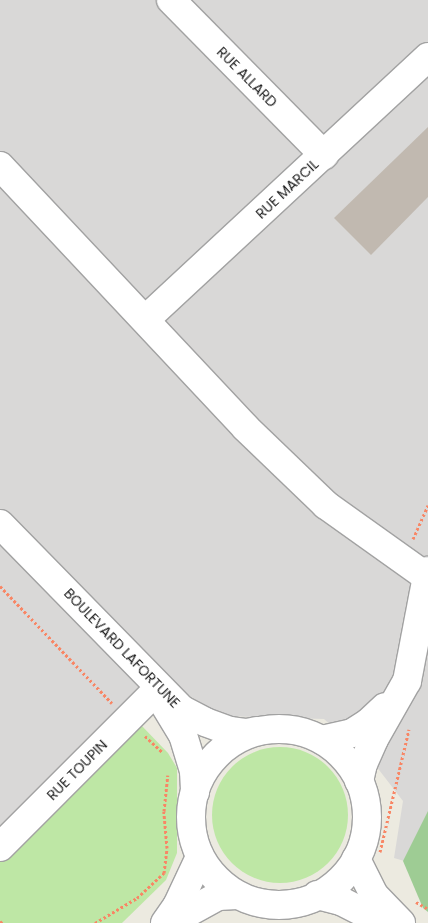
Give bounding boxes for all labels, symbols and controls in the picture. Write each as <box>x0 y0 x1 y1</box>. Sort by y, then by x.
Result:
street label: RUE ALLARD <box>213 43 281 111</box>
street label: RUE MARCIL <box>252 156 322 222</box>
street label: BOULEVARD LAFORTUNE <box>61 585 183 711</box>
street label: RUE TOUPIN <box>43 736 111 804</box>

